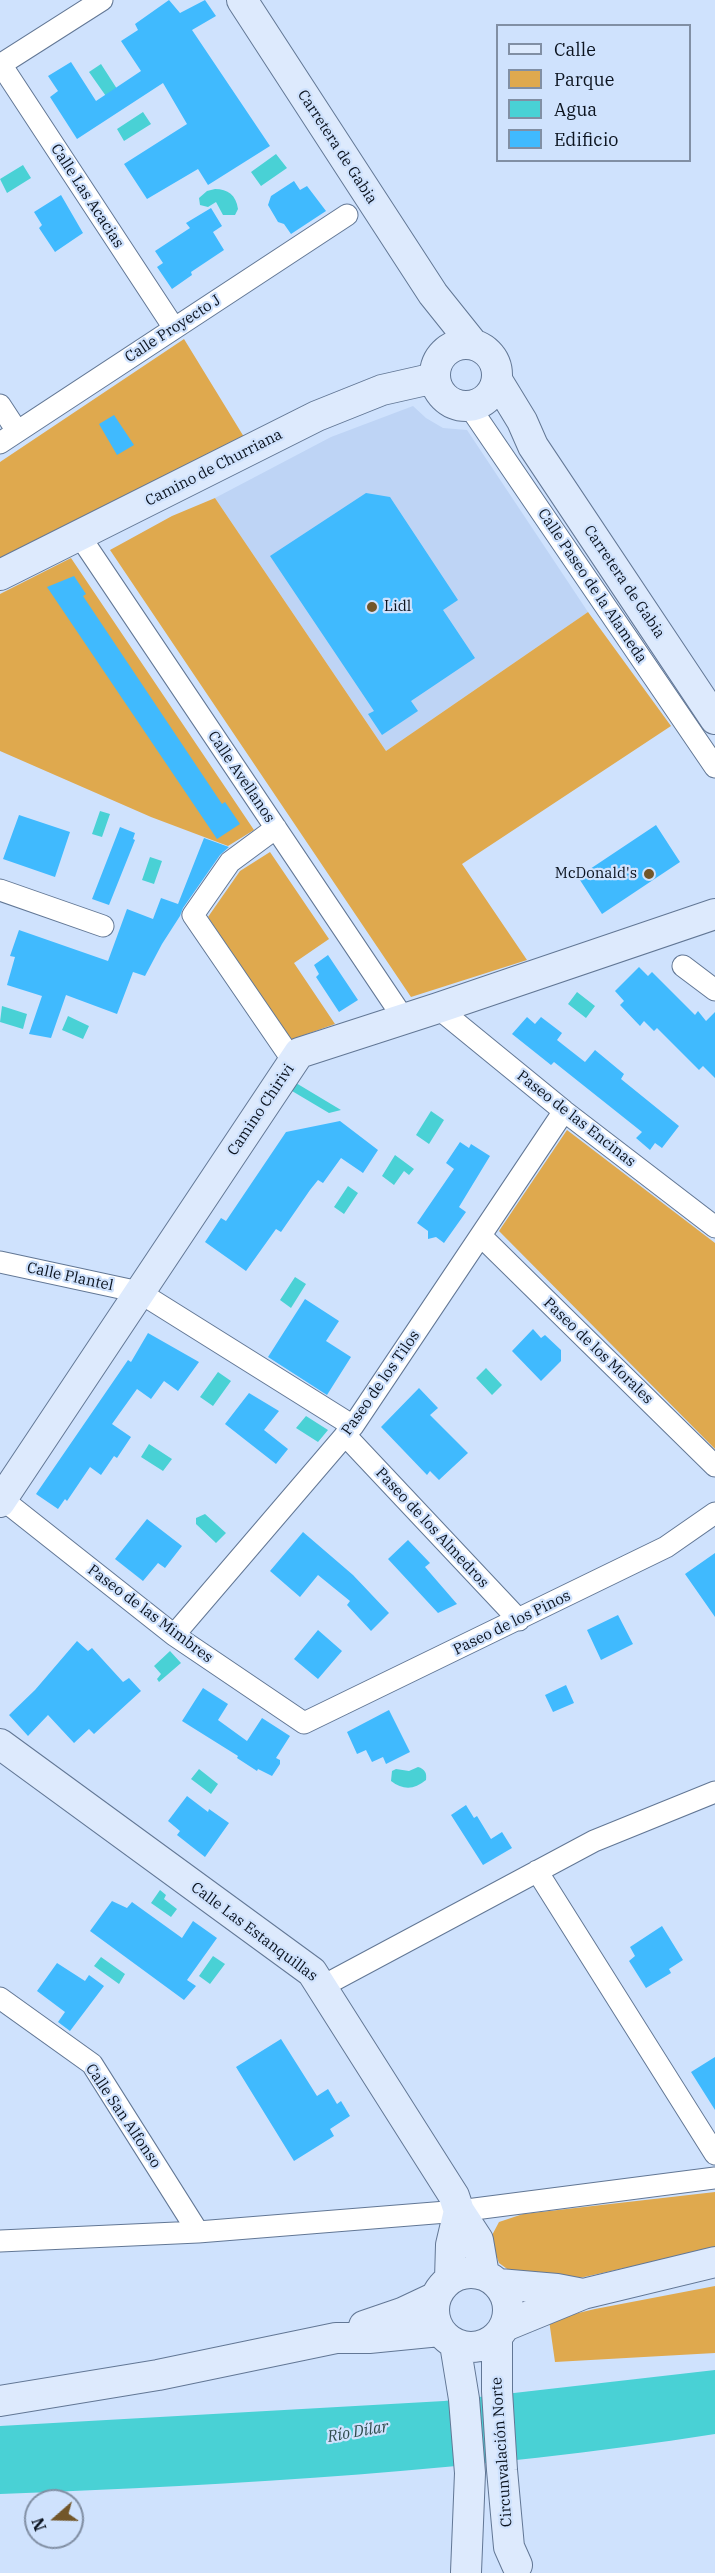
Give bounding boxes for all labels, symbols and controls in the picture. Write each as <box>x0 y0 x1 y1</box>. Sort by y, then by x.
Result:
legend <box>496 24 691 162</box>
text: Calle <box>554 38 596 61</box>
text: Parque <box>554 68 614 91</box>
street label: Carretera de Gabia <box>293 87 381 207</box>
text: Agua <box>554 98 597 121</box>
text: Edificio <box>554 128 618 151</box>
street label: Calle Las Acacias <box>47 141 127 251</box>
street label: Calle Proyecto J <box>122 291 224 367</box>
street label: Camino de Churriana <box>143 426 285 510</box>
street label: Calle Paseo de la Alameda <box>534 505 650 667</box>
street label: Carretera de Gabia <box>580 522 668 642</box>
place label: Lidl <box>384 598 411 616</box>
marker: Lidl <box>365 600 379 614</box>
street label: Calle Avellanos <box>204 728 278 826</box>
place label: McDonald's <box>555 865 637 883</box>
marker: McDonald's <box>642 867 656 881</box>
street label: Camino Chirivi <box>224 1061 298 1159</box>
street label: Paseo de las Encinas <box>513 1067 639 1171</box>
street label: Calle Plantel <box>25 1259 115 1295</box>
street label: Paseo de los Morales <box>539 1294 657 1408</box>
street label: Paseo de los Tilos <box>338 1327 424 1439</box>
street label: Paseo de los Almedros <box>372 1464 492 1592</box>
street label: Paseo de las Mimbres <box>84 1561 216 1667</box>
street label: Paseo de los Pinos <box>450 1587 574 1659</box>
street label: Calle Las Estanquillas <box>187 1879 321 1985</box>
street label: Calle San Alfonso <box>81 2060 165 2172</box>
street label: Circunvalación Norte <box>488 2376 516 2528</box>
water label: Río Dílar <box>326 2417 390 2447</box>
north arrow <box>24 2489 84 2549</box>
text: N <box>27 2515 51 2534</box>

